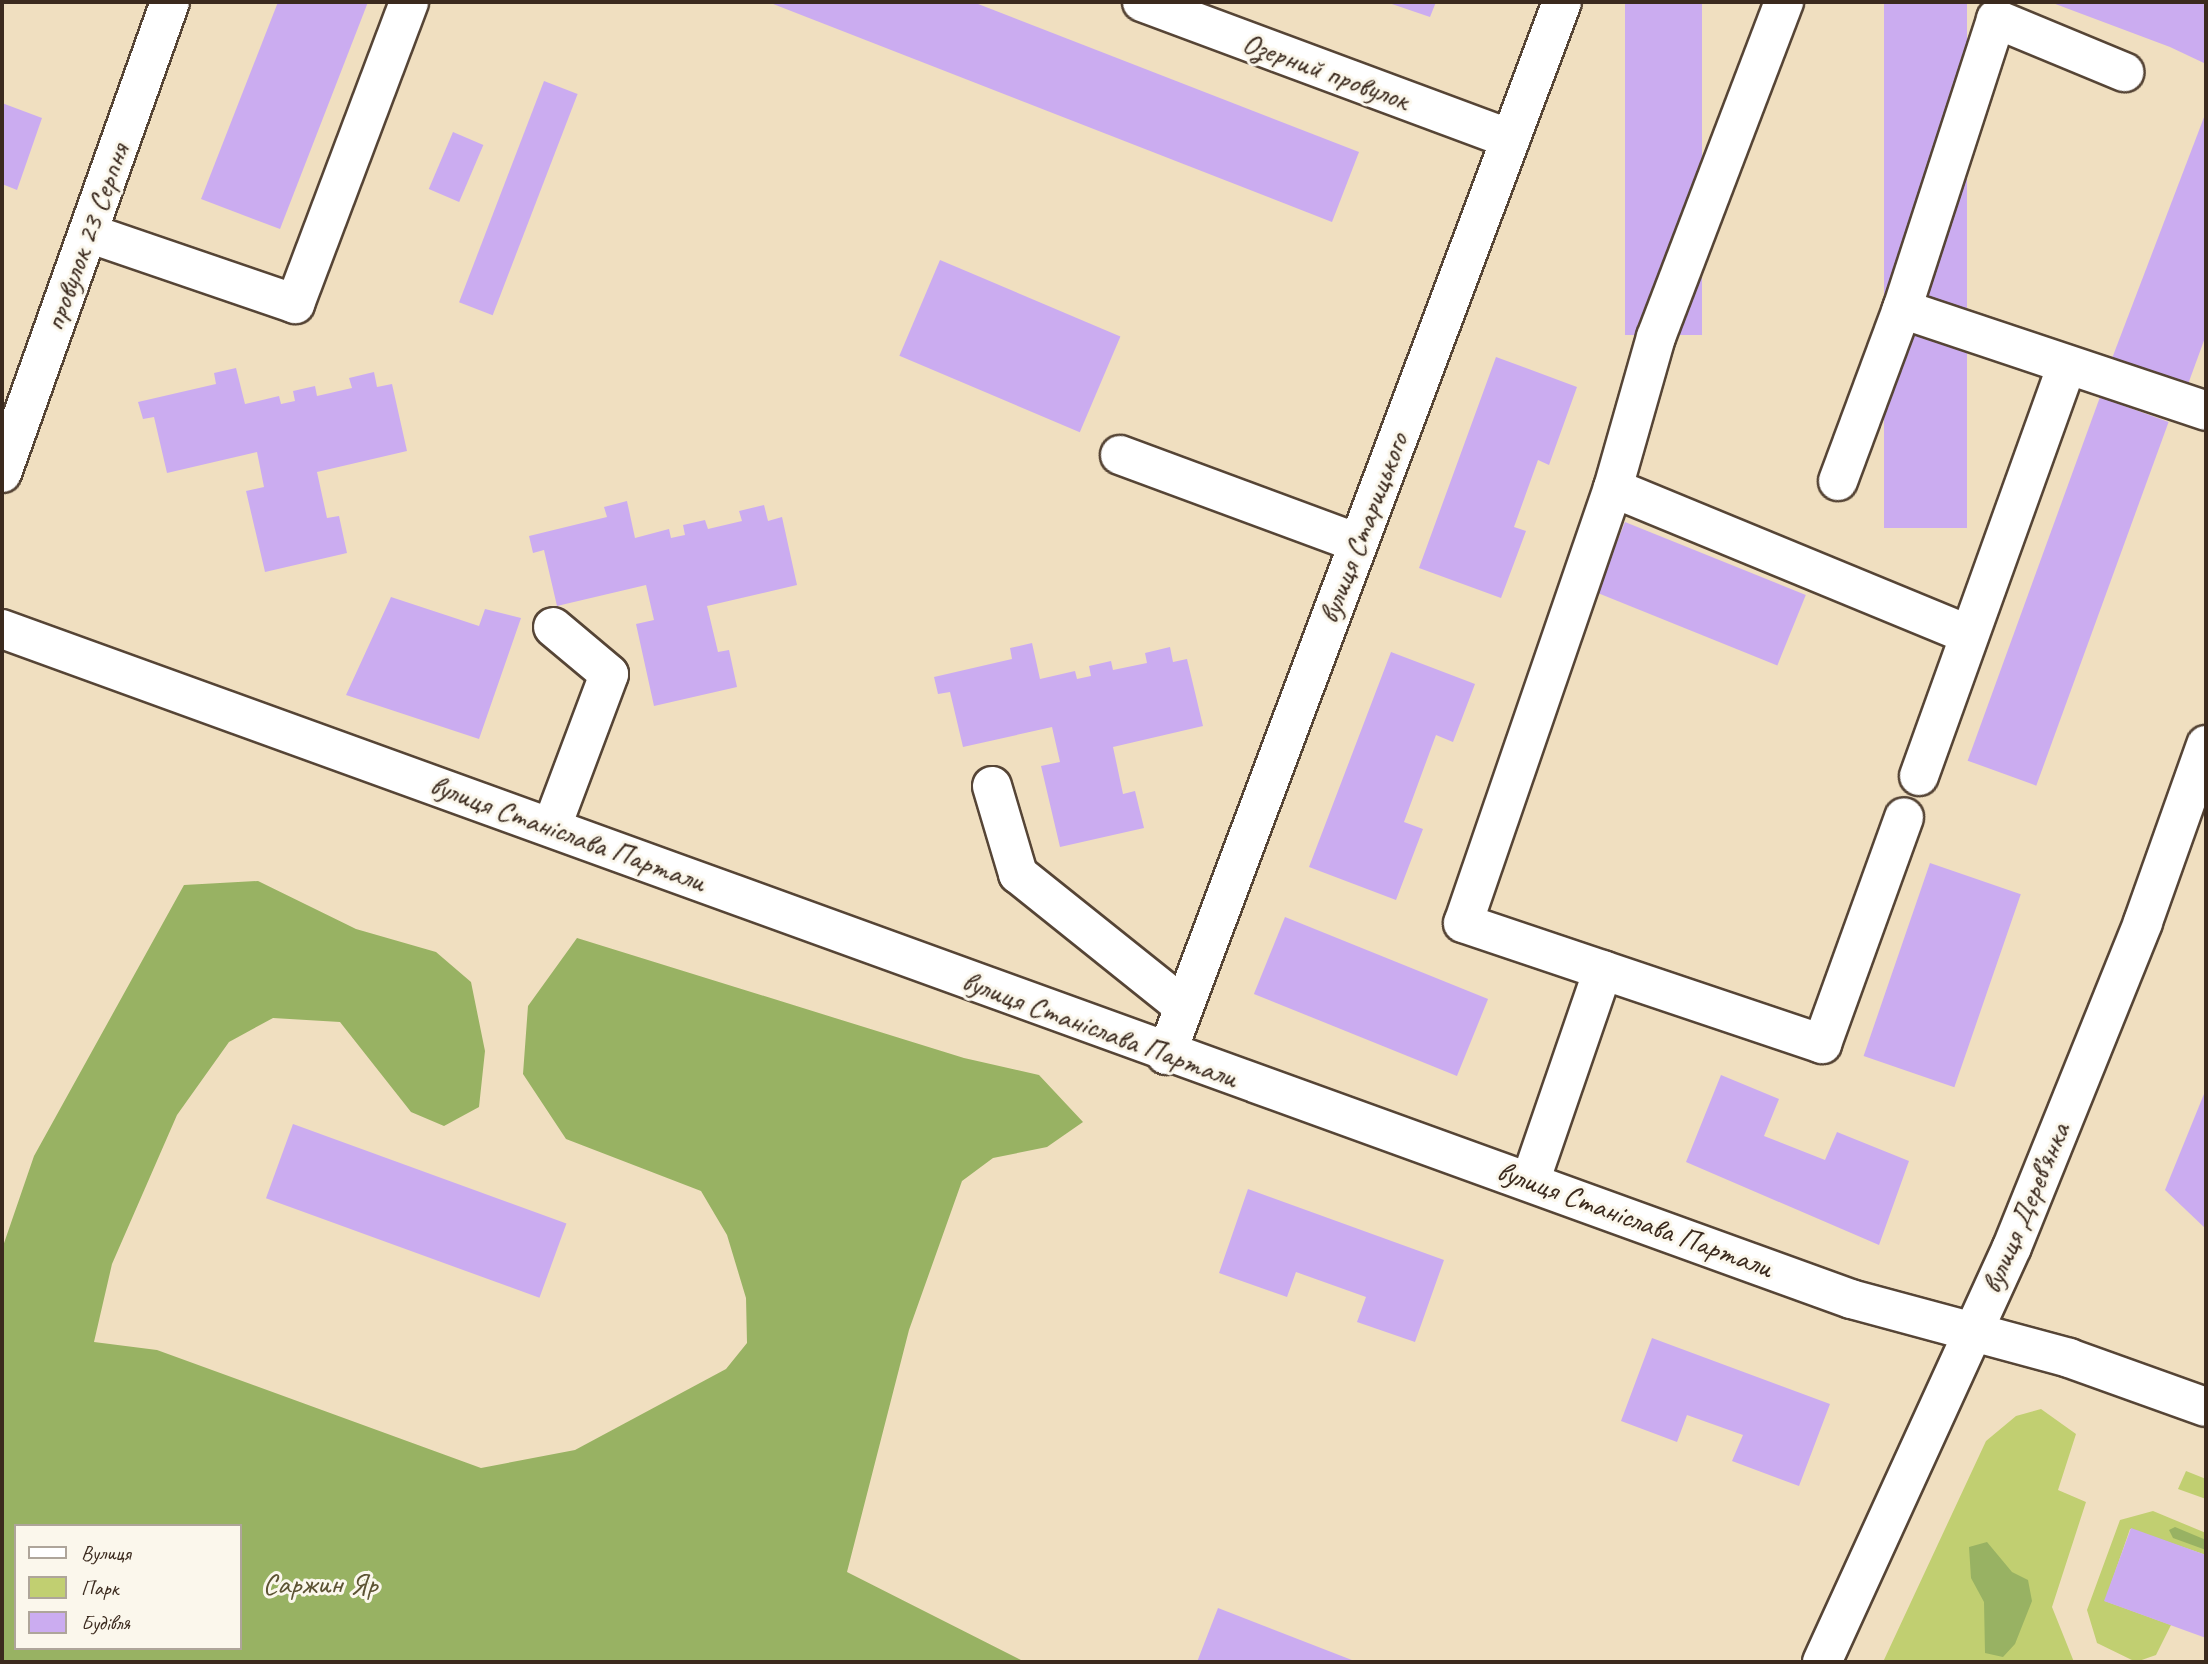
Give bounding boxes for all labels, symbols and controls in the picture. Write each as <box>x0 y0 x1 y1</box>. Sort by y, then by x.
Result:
street label: Озерний провулок <box>1238 24 1414 118</box>
street label: провулок 23 Серпня <box>36 139 136 335</box>
street label: вулиця Старицького <box>1310 428 1416 628</box>
street label: вулиця Станіслава Партали <box>427 767 709 899</box>
street label: вулиця Станіслава Партали <box>959 963 1241 1095</box>
street label: вулиця Дерев’янка <box>1973 1117 2077 1299</box>
street label: вулиця Станіслава Партали <box>1494 1153 1776 1285</box>
legend <box>14 1524 242 1650</box>
text: Вулиця <box>81 1540 131 1566</box>
park label: Саржин Яр <box>262 1565 378 1601</box>
text: Парк <box>81 1575 118 1601</box>
text: Будівля <box>81 1610 130 1636</box>

